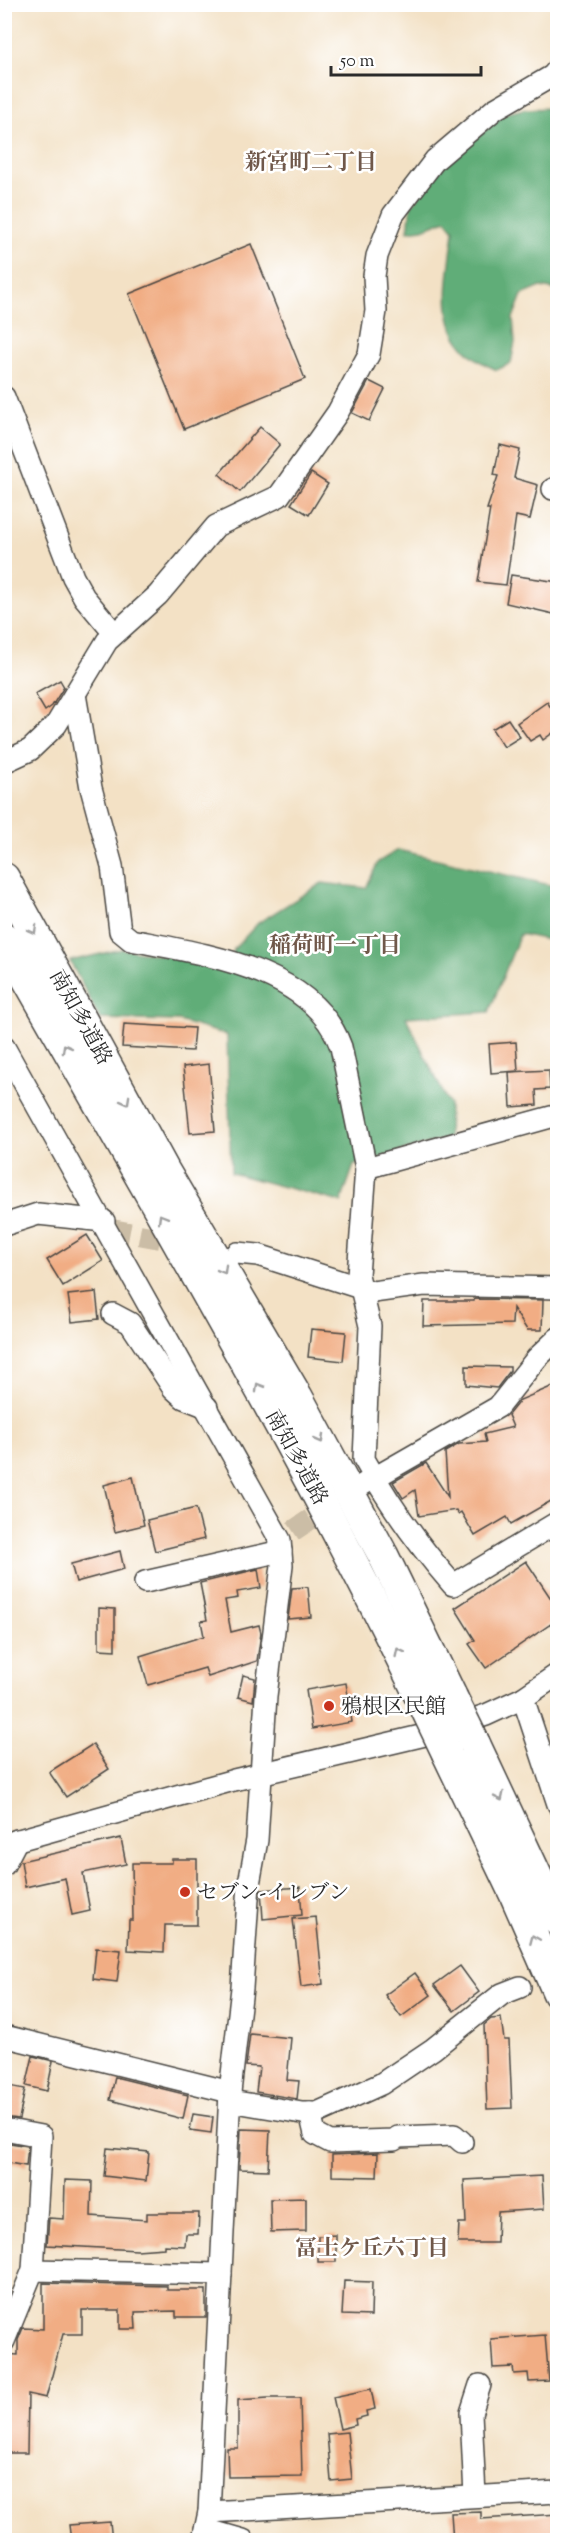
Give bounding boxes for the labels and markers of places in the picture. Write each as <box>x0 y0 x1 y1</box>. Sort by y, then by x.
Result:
place label: 鴉根区民館 <box>341 1693 446 1723</box>
marker: 鴉根区民館 <box>322 1699 336 1713</box>
place label: セブン-イレブン <box>197 1879 349 1909</box>
marker: セブン-イレブン <box>178 1885 192 1899</box>

